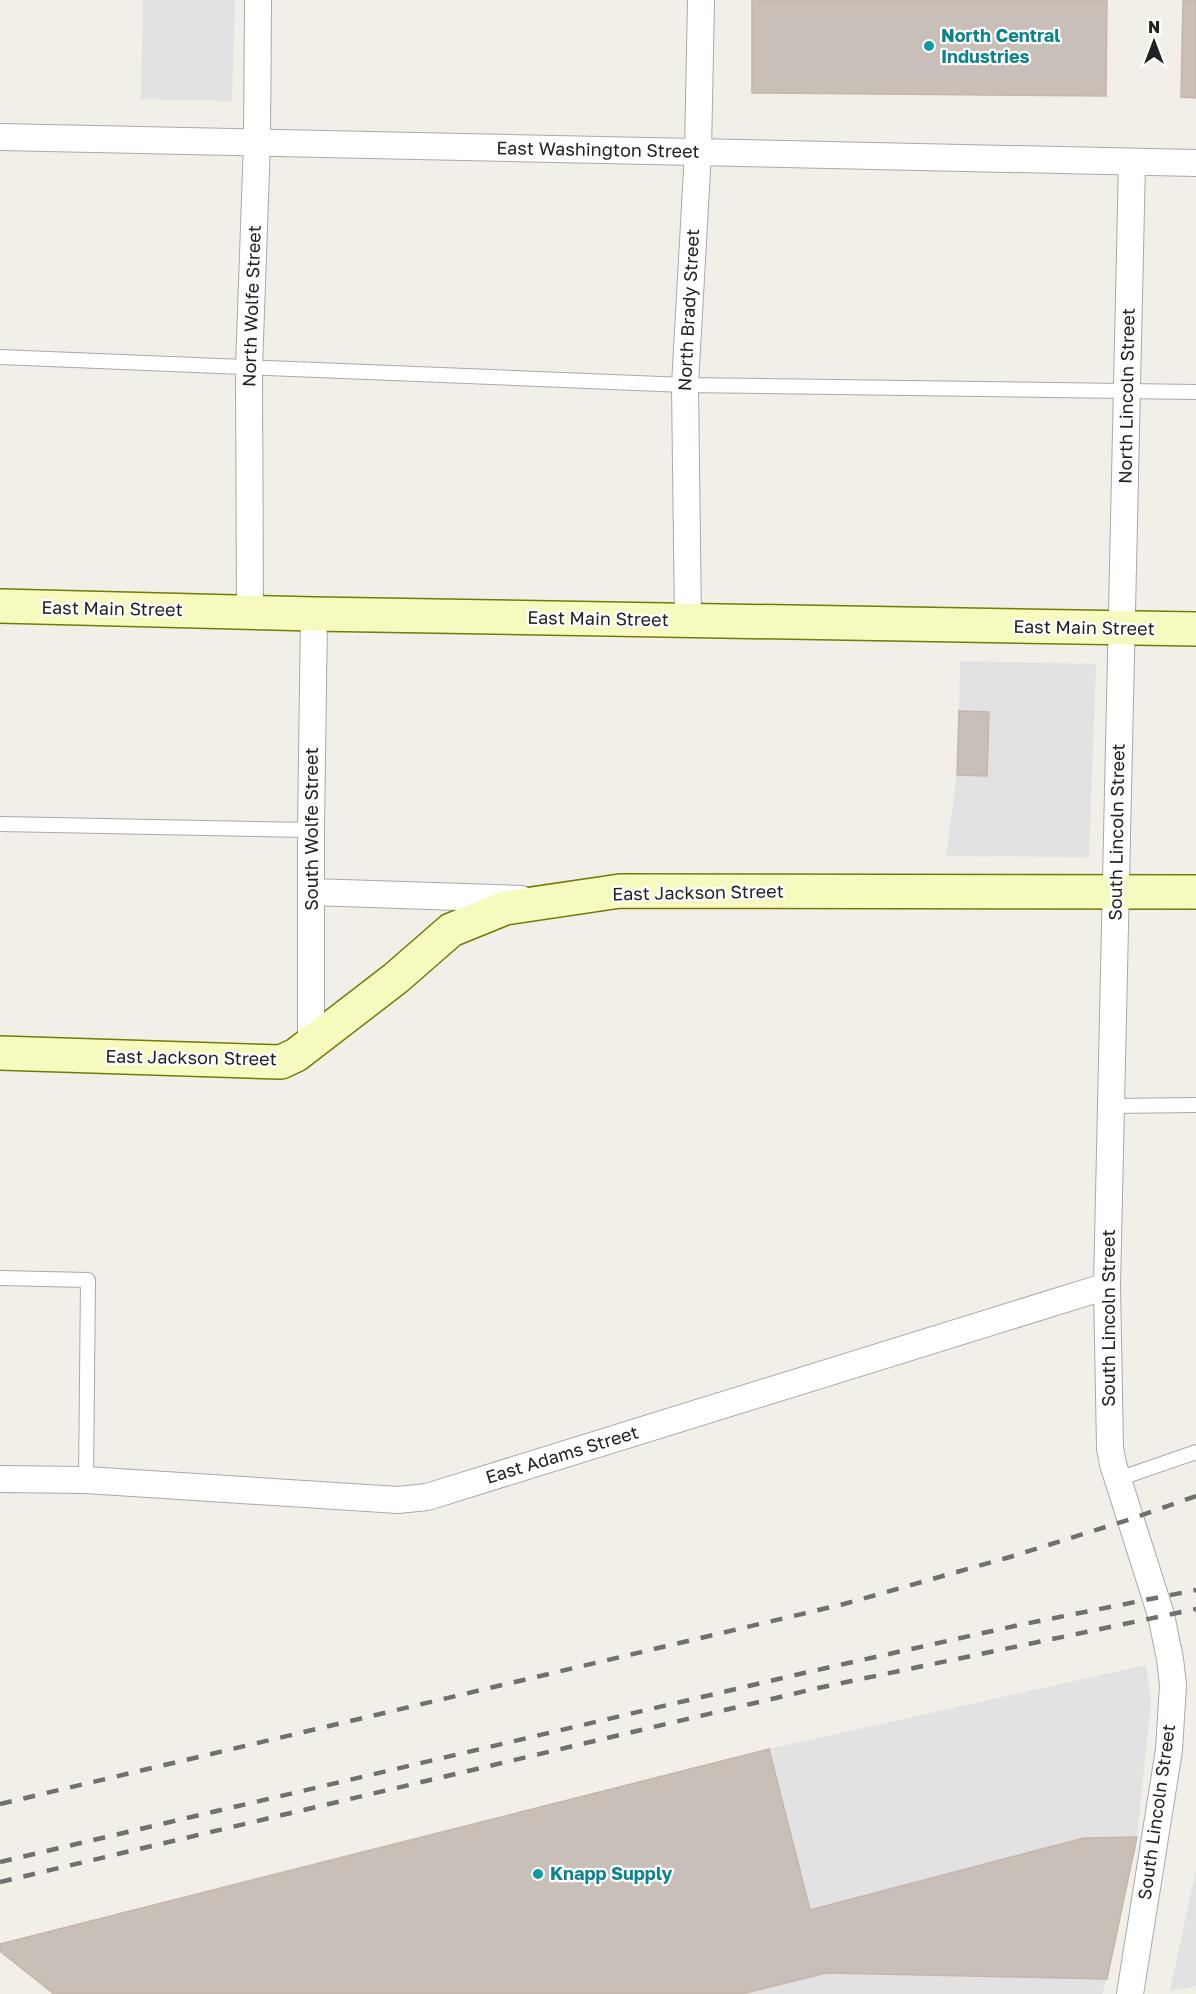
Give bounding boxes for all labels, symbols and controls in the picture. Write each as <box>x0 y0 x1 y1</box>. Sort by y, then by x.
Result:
north arrow <box>1124 12 1184 72</box>
text: N <box>1148 17 1160 37</box>
place label: North Central Industries <box>941 24 1060 67</box>
marker: North Central Industries <box>922 39 936 53</box>
street label: East Washington Street <box>496 136 700 162</box>
street label: North Wolfe Street <box>237 225 265 387</box>
street label: North Brady Street <box>673 228 703 392</box>
street label: North Lincoln Street <box>1113 308 1139 484</box>
street label: East Main Street <box>41 596 183 620</box>
street label: East Main Street <box>527 606 669 630</box>
street label: East Main Street <box>1013 615 1155 639</box>
street label: South Lincoln Street <box>1103 743 1129 921</box>
street label: South Wolfe Street <box>300 747 322 911</box>
street label: East Jackson Street <box>612 880 784 904</box>
street label: East Jackson Street <box>105 1045 277 1069</box>
street label: South Lincoln Street <box>1097 1229 1119 1407</box>
street label: East Adams Street <box>483 1420 641 1488</box>
street label: South Lincoln Street <box>1133 1723 1179 1901</box>
place label: Knapp Supply <box>550 1862 673 1884</box>
marker: Knapp Supply <box>531 1867 545 1881</box>

